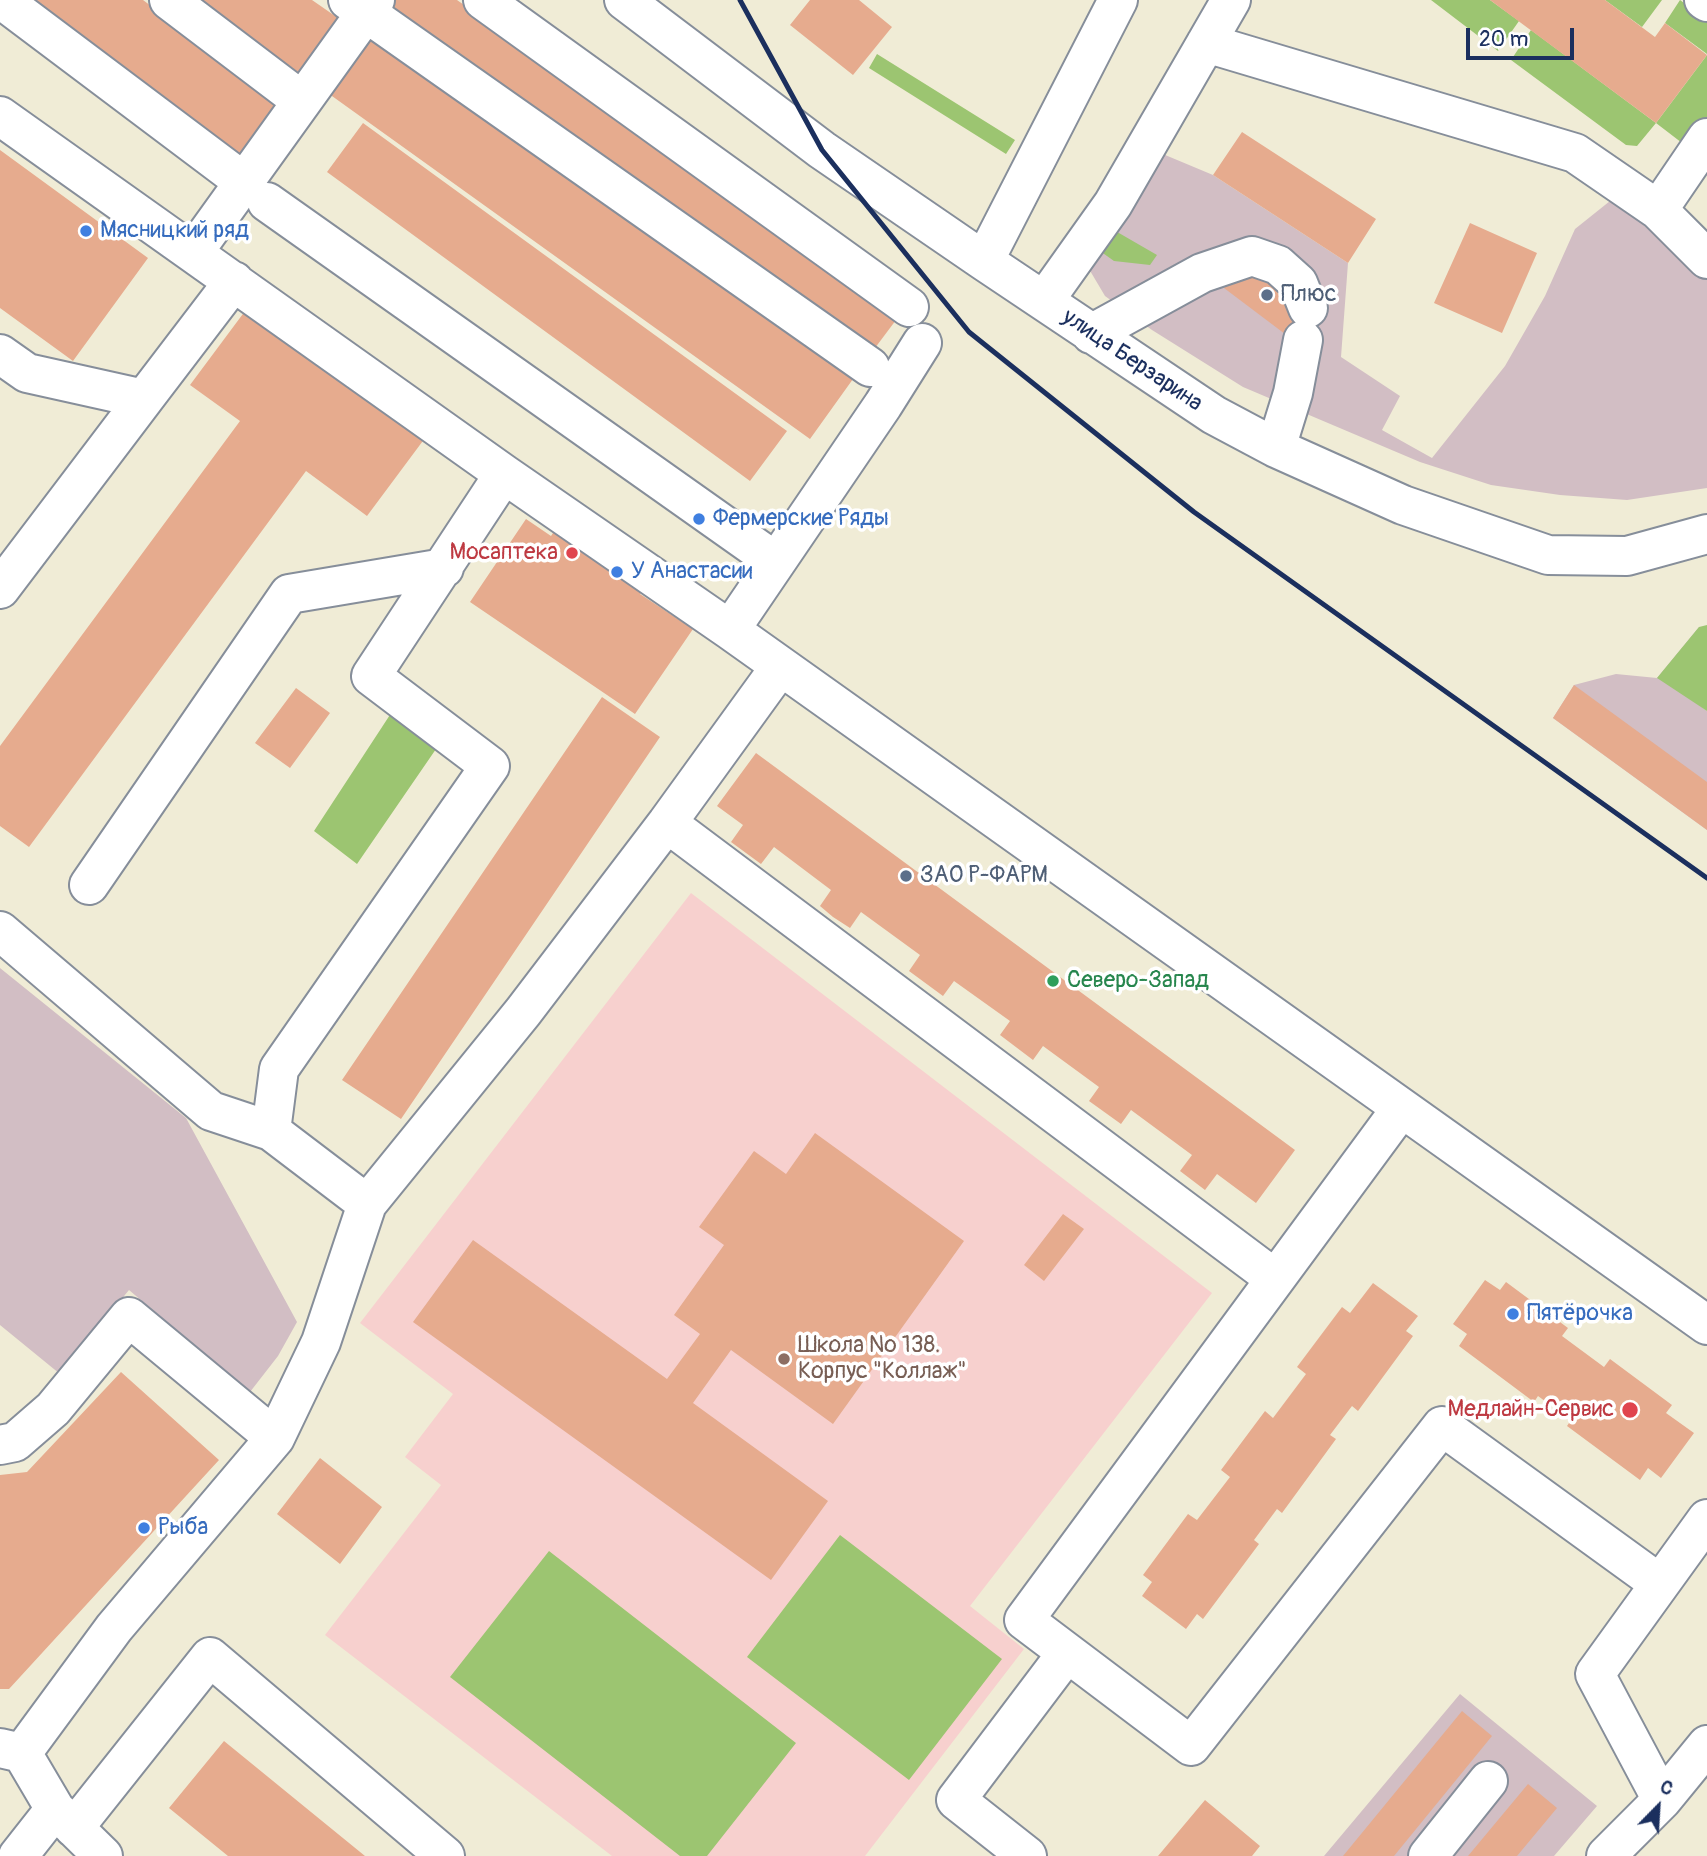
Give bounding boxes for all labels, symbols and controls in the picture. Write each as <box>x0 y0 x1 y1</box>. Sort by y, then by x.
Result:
scale bar <box>1469 14 1578 58</box>
text: 20 m <box>1479 26 1528 53</box>
place label: Мясницкий ряд <box>100 217 249 245</box>
marker: Мясницкий ряд <box>78 223 94 239</box>
place label: Плюс <box>1281 281 1336 309</box>
marker: Плюс <box>1259 287 1275 303</box>
street label: улица Берзарина <box>1057 304 1207 418</box>
place label: Фермерские Ряды <box>713 505 889 533</box>
marker: Фермерские Ряды <box>691 511 707 527</box>
place label: Мосаптека <box>450 539 558 567</box>
marker: Мосаптека <box>564 545 580 561</box>
place label: У Анастасии <box>631 558 752 586</box>
marker: У Анастасии <box>609 564 625 580</box>
place label: ЗАО Р-ФАРМ <box>920 862 1048 890</box>
marker: ЗАО Р-ФАРМ <box>898 868 914 884</box>
place label: Северо-Запад <box>1067 967 1209 995</box>
marker: Северо-Запад <box>1045 973 1061 989</box>
place label: Пятёрочка <box>1527 1300 1633 1328</box>
marker: Пятёрочка <box>1505 1306 1521 1322</box>
place label: Школа № 138. Корпус "Коллаж" <box>798 1332 966 1386</box>
marker: Школа № 138. Корпус "Коллаж" <box>776 1351 792 1367</box>
place label: Медлайн-Сервис <box>1448 1396 1614 1424</box>
marker: Медлайн-Сервис <box>1620 1400 1640 1420</box>
place label: Рыба <box>158 1514 208 1542</box>
marker: Рыба <box>136 1520 152 1536</box>
north arrow <box>1623 1772 1693 1842</box>
text: С <box>1656 1774 1677 1801</box>

